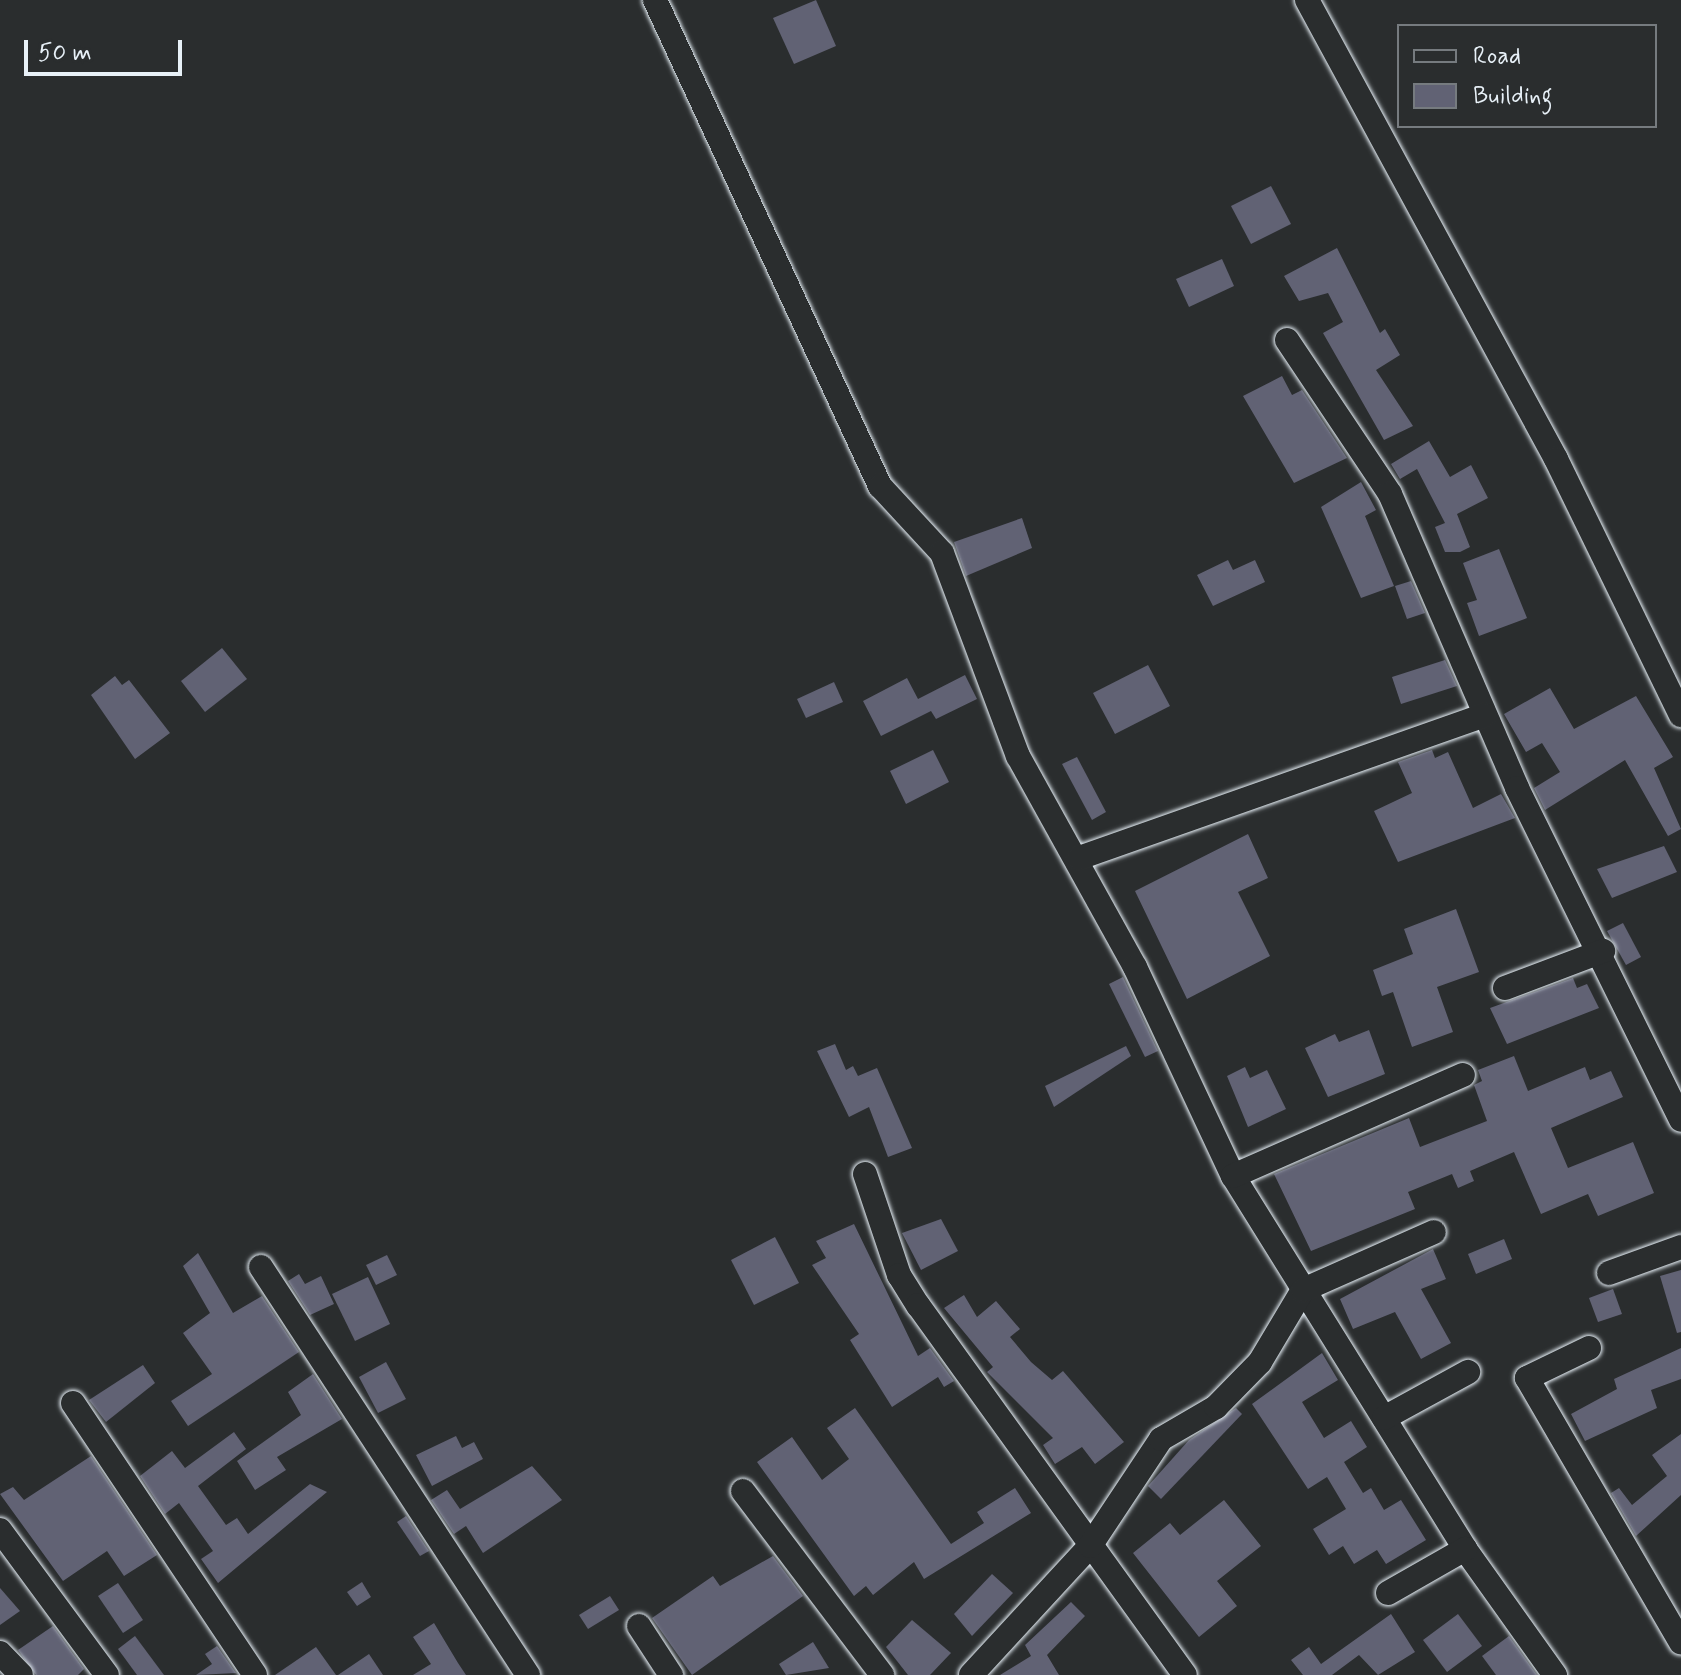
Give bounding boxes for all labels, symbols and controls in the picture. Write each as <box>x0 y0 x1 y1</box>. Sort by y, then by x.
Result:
scale bar <box>28 24 186 74</box>
legend <box>1397 24 1657 128</box>
text: 50 m <box>38 38 92 69</box>
text: Road <box>1473 41 1521 72</box>
text: Building <box>1473 81 1553 112</box>

